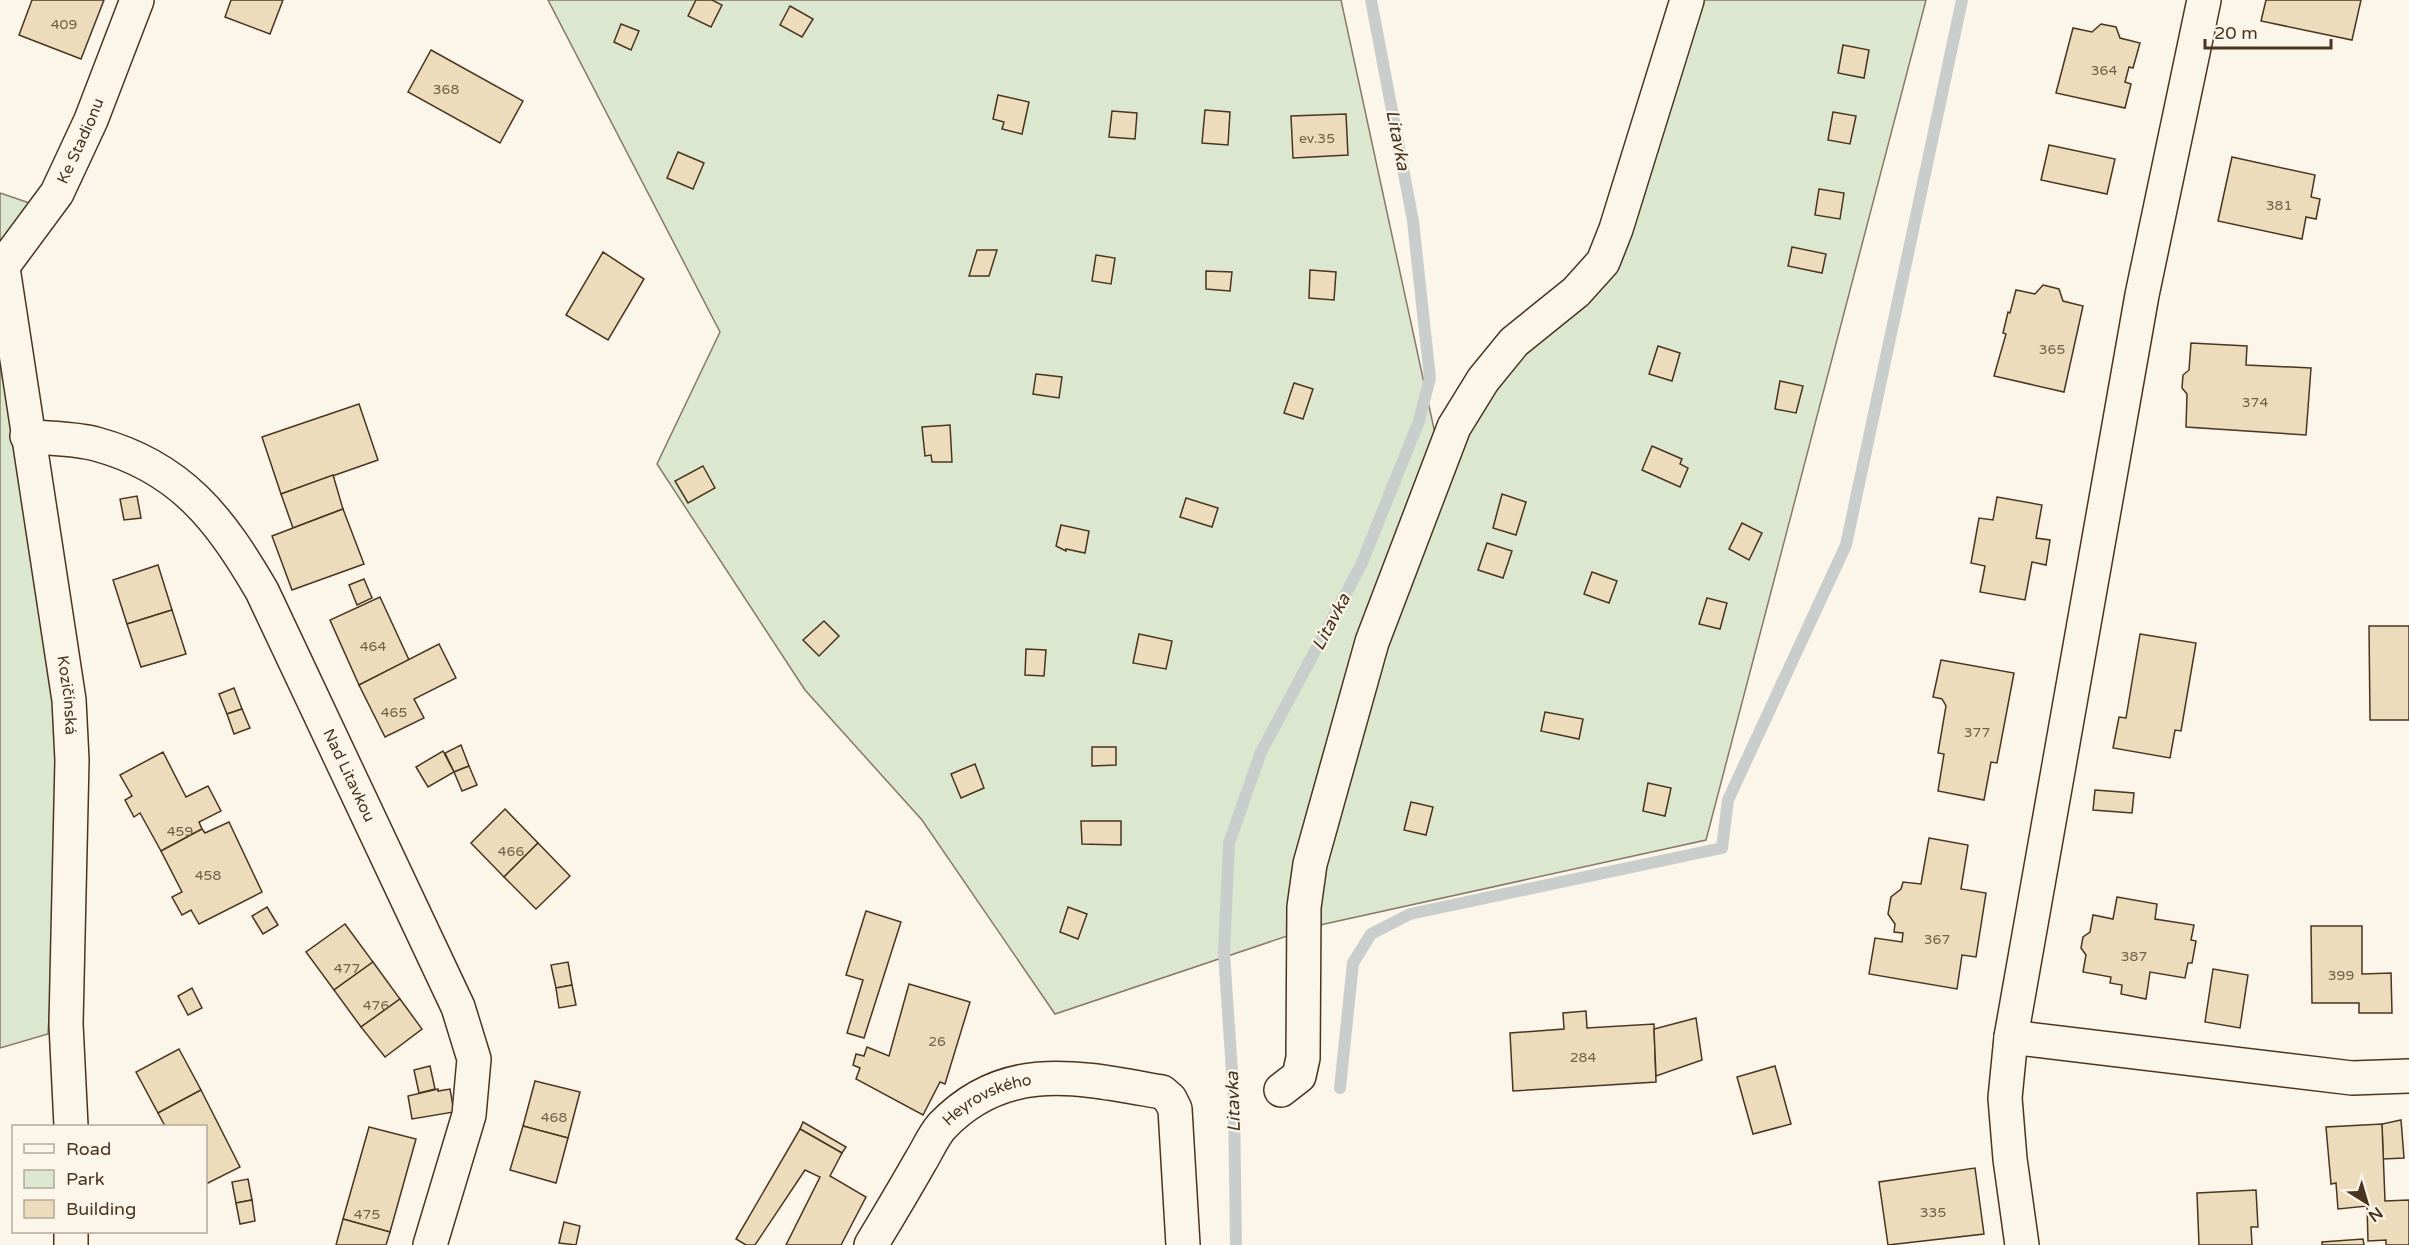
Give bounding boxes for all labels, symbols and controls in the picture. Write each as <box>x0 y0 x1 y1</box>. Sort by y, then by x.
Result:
scale bar <box>2205 12 2331 50</box>
house number: 409 <box>51 16 77 33</box>
text: 20 m <box>2214 22 2258 44</box>
house number: 364 <box>2091 62 2117 79</box>
house number: 368 <box>433 81 459 98</box>
street label: Ke Stadionu <box>53 95 108 187</box>
water label: Litavka <box>1381 108 1415 173</box>
house number: ev.35 <box>1299 130 1335 147</box>
house number: 381 <box>2266 197 2292 214</box>
house number: 365 <box>2039 341 2065 358</box>
house number: 374 <box>2242 394 2268 411</box>
water label: Litavka <box>1307 589 1355 654</box>
house number: 464 <box>360 638 386 655</box>
street label: Kozičínská <box>52 654 81 735</box>
house number: 465 <box>381 704 407 721</box>
house number: 377 <box>1964 724 1990 741</box>
street label: Nad Litavkou <box>318 725 379 825</box>
house number: 459 <box>167 823 193 840</box>
house number: 466 <box>498 843 524 860</box>
house number: 458 <box>195 867 221 884</box>
house number: 367 <box>1924 931 1950 948</box>
house number: 387 <box>2121 948 2147 965</box>
house number: 477 <box>334 960 360 977</box>
house number: 399 <box>2328 967 2354 984</box>
house number: 476 <box>363 997 389 1014</box>
house number: 26 <box>928 1033 946 1050</box>
house number: 284 <box>1570 1049 1596 1066</box>
street label: Heyrovského <box>938 1070 1033 1130</box>
water label: Litavka <box>1221 1070 1245 1133</box>
house number: 468 <box>541 1109 567 1126</box>
legend <box>12 1125 207 1233</box>
text: Road <box>66 1138 111 1160</box>
text: Park <box>66 1168 105 1190</box>
north arrow <box>2337 1173 2397 1233</box>
text: Building <box>66 1198 136 1220</box>
text: N <box>2364 1202 2387 1226</box>
house number: 335 <box>1920 1204 1946 1221</box>
house number: 475 <box>354 1206 380 1223</box>

